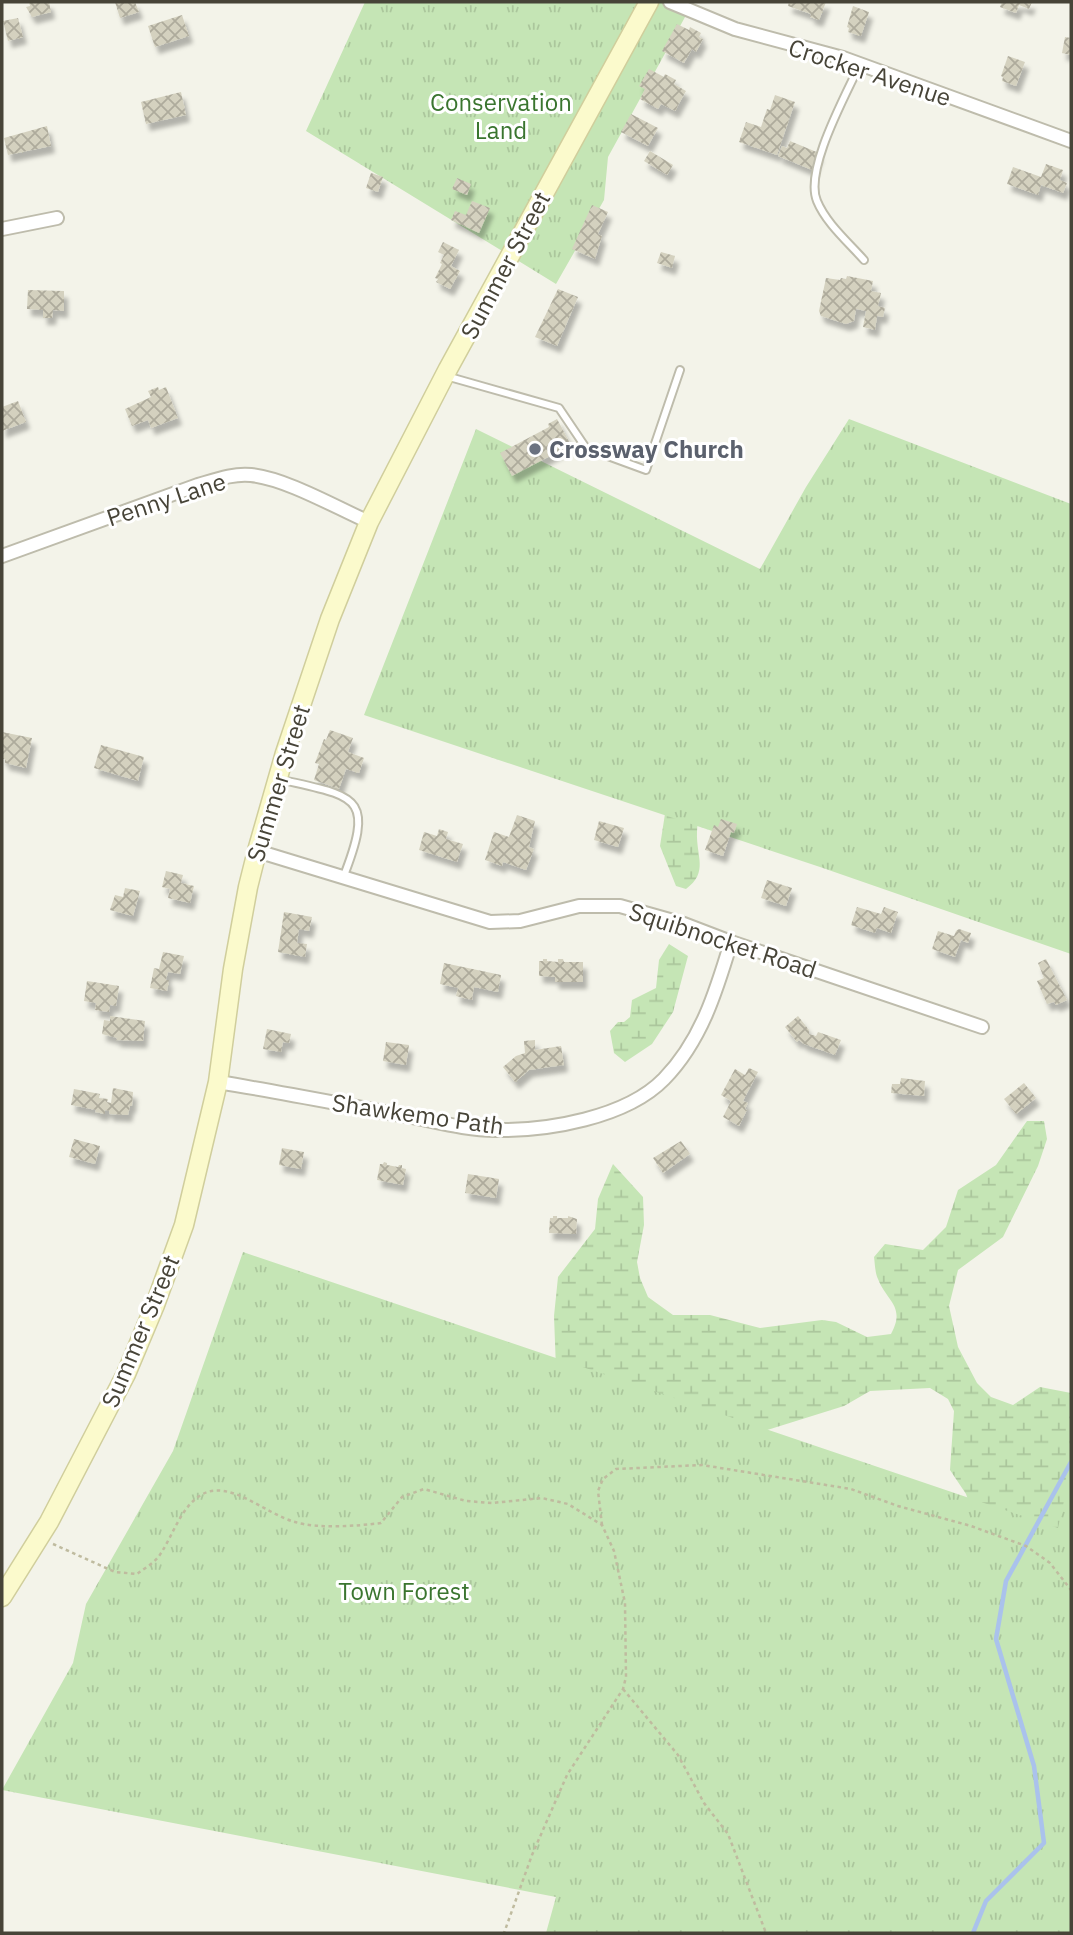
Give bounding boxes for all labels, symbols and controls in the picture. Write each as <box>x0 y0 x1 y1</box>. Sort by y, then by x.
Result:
street label: Crocker Avenue <box>785 31 955 113</box>
park label: Conservation Land <box>430 86 572 146</box>
street label: Summer Street <box>453 186 557 344</box>
place label: Crossway Church <box>549 433 744 465</box>
marker: Crossway Church <box>527 441 543 457</box>
street label: Penny Lane <box>102 465 230 533</box>
street label: Summer Street <box>239 700 317 866</box>
street label: Squibnocket Road <box>625 895 821 985</box>
street label: Shawkemo Path <box>330 1086 506 1142</box>
street label: Summer Street <box>93 1250 187 1412</box>
park label: Town Forest <box>338 1575 470 1607</box>

